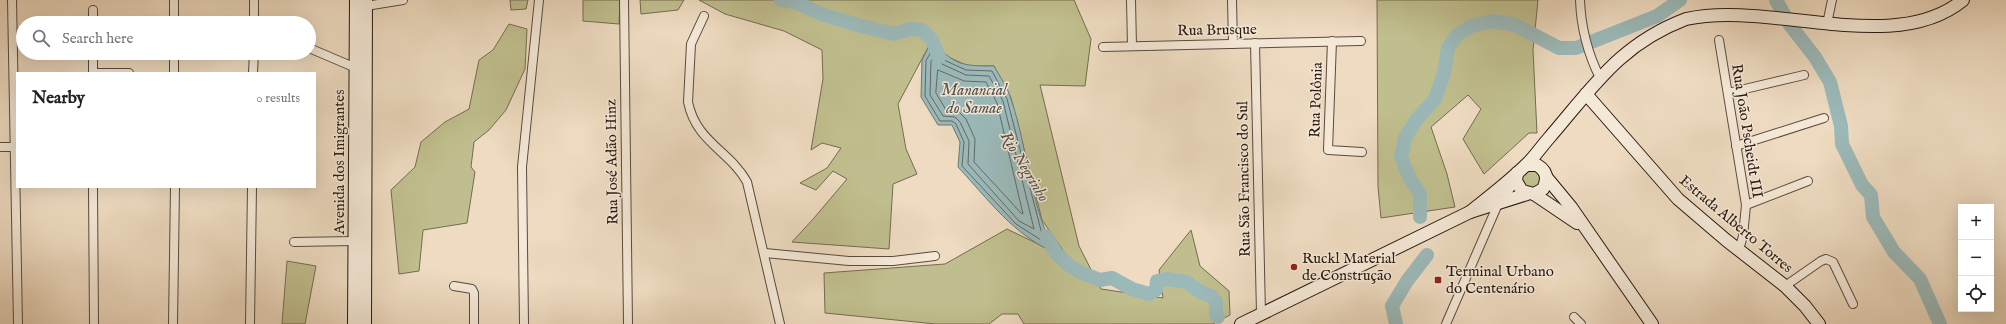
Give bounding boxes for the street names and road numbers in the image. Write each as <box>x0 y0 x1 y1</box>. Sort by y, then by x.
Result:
street label: Rua Brusque <box>1177 20 1257 40</box>
street label: Rua Polônia <box>1305 61 1327 138</box>
street label: Rua João Pscheidt III <box>1727 63 1767 200</box>
street label: Avenida dos Imigrantes <box>330 89 349 236</box>
street label: Rua José Adão Hinz <box>601 99 623 225</box>
street label: Rua São Francisco do Sul <box>1233 100 1255 257</box>
street label: Estrada Alberto Torres <box>1675 171 1797 277</box>

